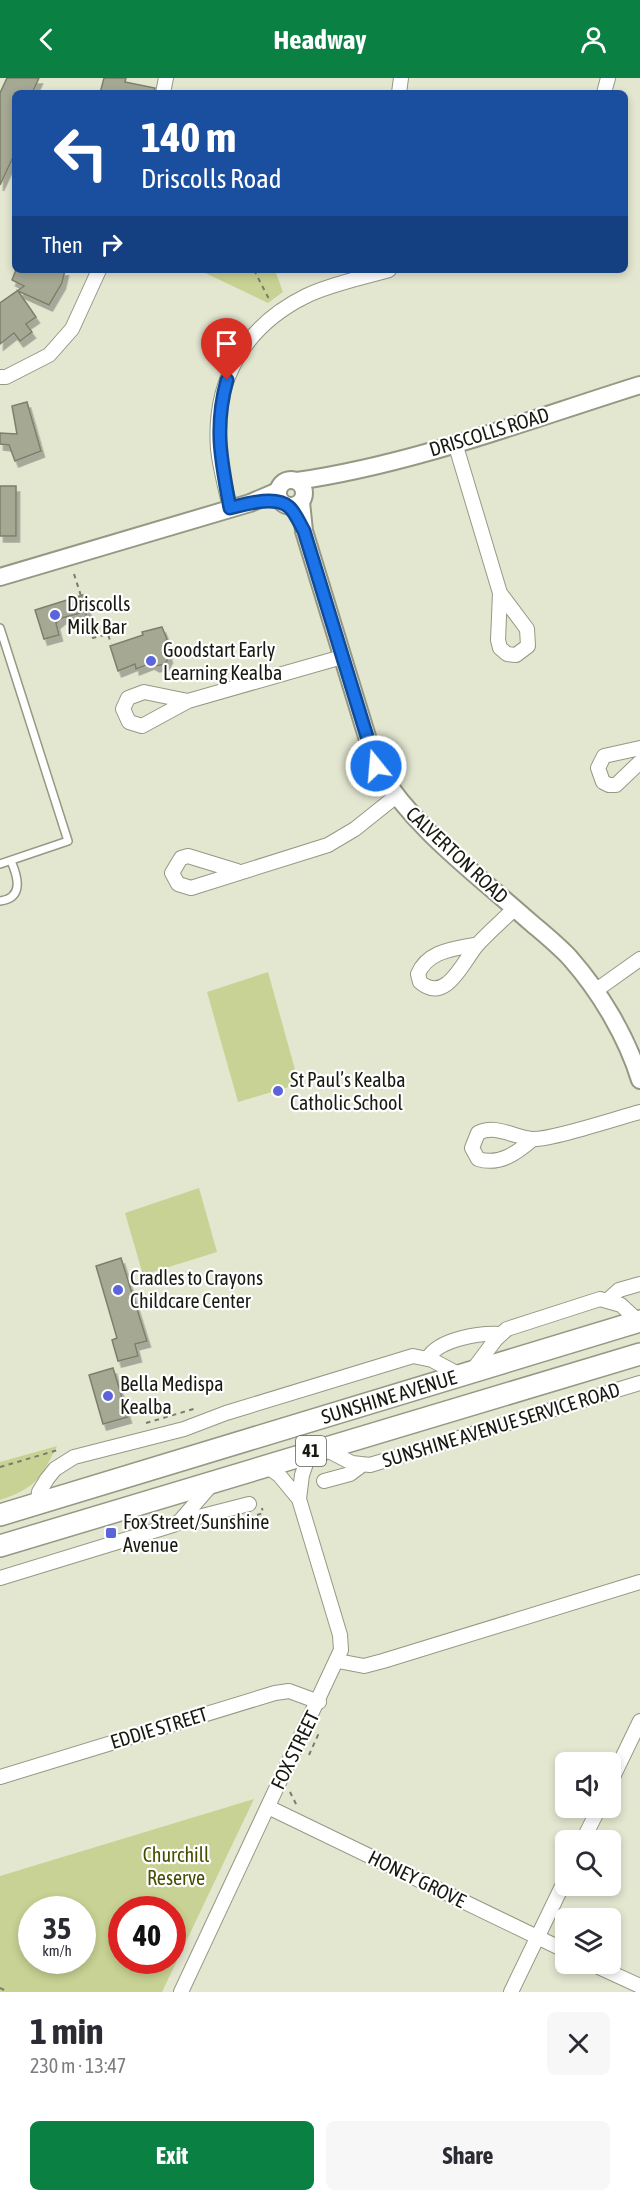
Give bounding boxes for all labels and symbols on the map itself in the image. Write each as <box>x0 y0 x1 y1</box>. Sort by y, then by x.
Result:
pin <box>201 318 252 380</box>
street label: DRISCOLLS ROAD <box>426 402 552 461</box>
place label: Driscolls Milk Bar <box>67 592 130 638</box>
marker: Driscolls Milk Bar <box>48 608 62 622</box>
place label: Goodstart Early Learning Kealba <box>163 638 282 684</box>
marker: Goodstart Early Learning Kealba <box>144 654 158 668</box>
position arrow <box>344 734 408 798</box>
street label: CALVERTON ROAD <box>402 802 513 908</box>
place label: St Paul’s Kealba Catholic School <box>290 1068 406 1114</box>
marker: St Paul’s Kealba Catholic School <box>271 1084 285 1098</box>
place label: Cradles to Crayons Childcare Center <box>130 1266 263 1312</box>
marker: Cradles to Crayons Childcare Center <box>111 1283 125 1297</box>
street label: SUNSHINE AVENUE <box>319 1365 460 1428</box>
place label: Bella Medispa Kealba <box>120 1372 224 1418</box>
street label: SUNSHINE AVENUE SERVICE ROAD <box>379 1377 622 1472</box>
marker: Bella Medispa Kealba <box>101 1389 115 1403</box>
road number: 41 <box>296 1436 326 1466</box>
place label: Fox Street/Sunshine Avenue <box>123 1510 269 1556</box>
marker: Fox Street/Sunshine Avenue <box>104 1526 118 1540</box>
street label: EDDIE STREET <box>108 1702 210 1753</box>
street label: FOX STREET <box>266 1707 323 1793</box>
park label: Churchill Reserve <box>143 1843 210 1889</box>
street label: HONEY GROVE <box>365 1845 470 1912</box>
speed limit sign: 40 <box>108 1896 186 1974</box>

